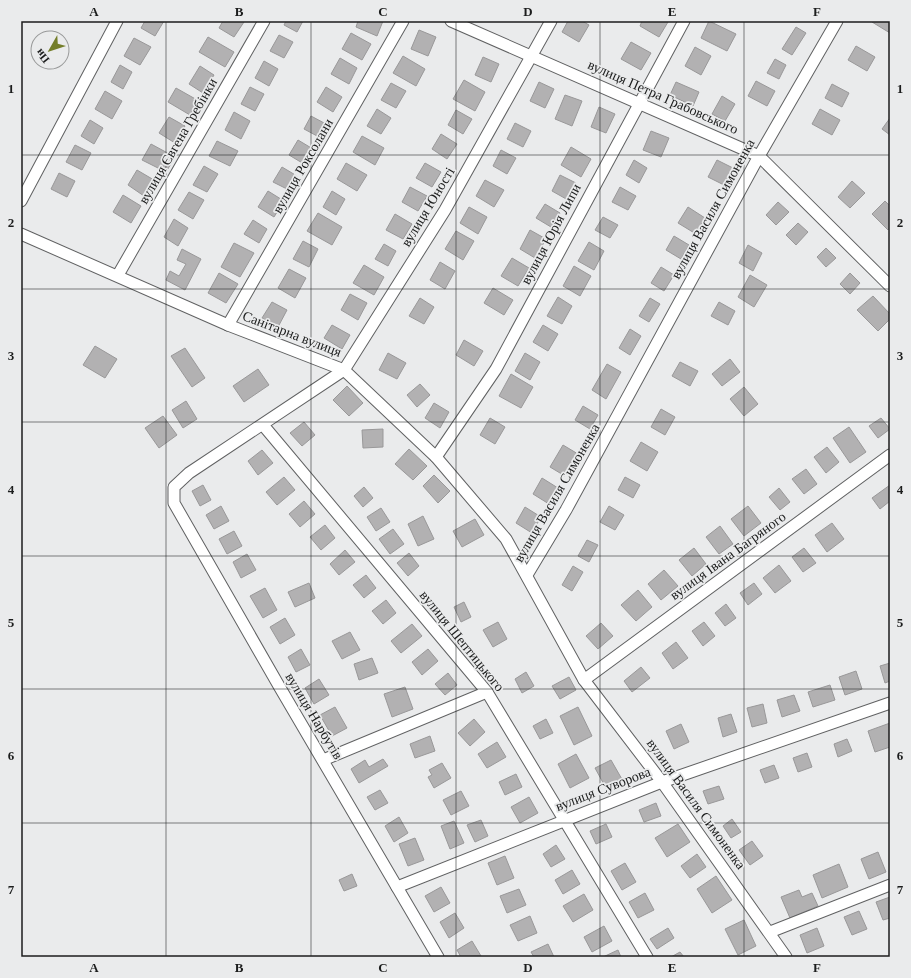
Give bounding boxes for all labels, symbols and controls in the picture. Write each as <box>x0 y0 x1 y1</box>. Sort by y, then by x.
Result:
text: A <box>89 4 99 19</box>
text: B <box>235 4 244 19</box>
text: C <box>378 4 388 19</box>
text: D <box>523 4 533 19</box>
text: E <box>668 4 676 19</box>
text: F <box>813 4 821 19</box>
north arrow <box>30 30 70 70</box>
text: Пн <box>32 46 52 66</box>
street label: вулиця Петра Грабовського <box>586 57 740 137</box>
street label: вулиця Євгена Гребінки <box>136 75 220 206</box>
text: 1 <box>8 81 14 96</box>
text: 1 <box>897 81 903 96</box>
street label: вулиця Роксолани <box>270 116 336 216</box>
street label: вулиця Василя Симоненка <box>668 136 758 281</box>
street label: вулиця Юності <box>398 165 458 249</box>
street label: вулиця Юрія Липи <box>518 181 584 287</box>
text: 2 <box>8 215 14 230</box>
text: 2 <box>897 215 903 230</box>
street label: Санітарна вулиця <box>240 308 344 360</box>
text: 3 <box>8 348 15 363</box>
text: 3 <box>897 348 904 363</box>
street label: вулиця Василя Симоненка <box>511 420 603 565</box>
text: 4 <box>8 482 15 497</box>
text: 4 <box>897 482 904 497</box>
street label: вулиця Івана Багряного <box>667 509 789 603</box>
street label: вулиця Шептицького <box>417 588 507 694</box>
text: 5 <box>8 615 15 630</box>
text: 5 <box>897 615 904 630</box>
street label: вулиця Нарбутів <box>282 670 346 762</box>
street label: вулиця Василя Симоненка <box>644 736 749 873</box>
text: 6 <box>8 748 15 763</box>
text: 6 <box>897 748 904 763</box>
street label: вулиця Суворова <box>553 764 653 814</box>
text: 7 <box>8 882 15 897</box>
text: 7 <box>897 882 904 897</box>
text: A <box>89 960 99 975</box>
text: B <box>235 960 244 975</box>
text: C <box>378 960 388 975</box>
text: D <box>523 960 533 975</box>
text: E <box>668 960 676 975</box>
text: F <box>813 960 821 975</box>

